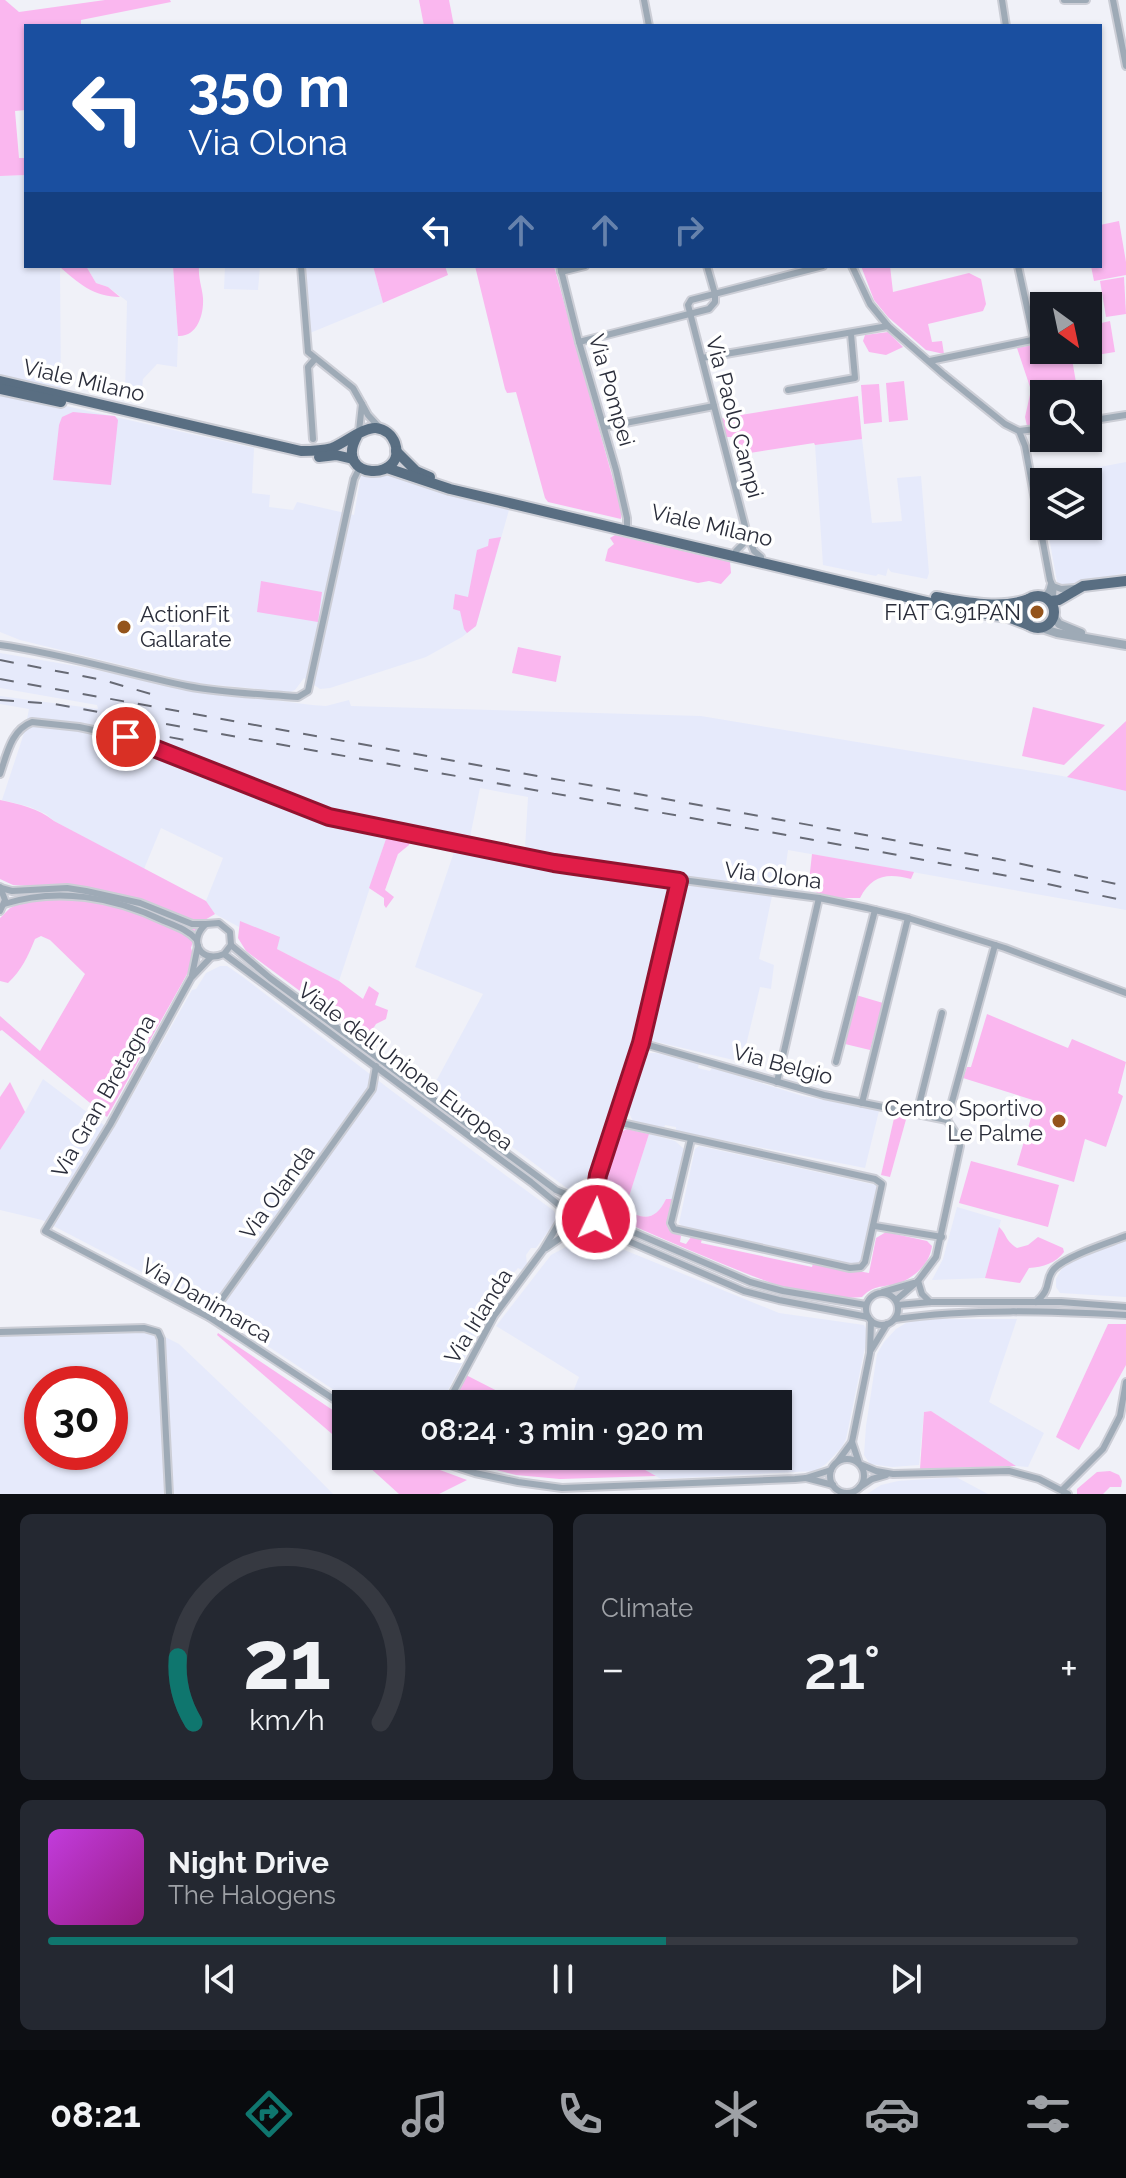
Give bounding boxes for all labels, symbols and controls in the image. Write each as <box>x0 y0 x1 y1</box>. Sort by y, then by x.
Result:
text: 350 m <box>188 54 350 120</box>
icon: left <box>56 56 160 160</box>
text: Via Olona <box>188 121 348 163</box>
icon: left <box>415 208 459 252</box>
icon: ahead <box>499 208 543 252</box>
icon: ahead <box>583 208 627 252</box>
icon: right <box>667 208 711 252</box>
north arrow <box>1030 292 1102 364</box>
map controls <box>1030 292 1102 540</box>
street label: Via Pompei <box>584 331 640 449</box>
street label: Via Paolo Campi <box>701 333 769 501</box>
street label: Viale Milano <box>21 353 147 407</box>
button: search <box>1030 380 1102 452</box>
button: layers <box>1030 468 1102 540</box>
street label: Viale Milano <box>649 498 775 552</box>
place label: FIAT G.91PAN <box>884 599 1021 625</box>
place label: ActionFit Gallarate <box>140 601 231 652</box>
marker: FIAT G.91PAN <box>1028 603 1046 621</box>
marker: ActionFit Gallarate <box>115 618 133 636</box>
pin <box>92 703 160 771</box>
icon: arrive <box>104 715 148 759</box>
street label: Via Olona <box>723 856 823 894</box>
street label: Viale dell'Unione Europea <box>293 977 519 1155</box>
street label: Via Gran Bretagna <box>46 1010 160 1182</box>
street label: Via Belgio <box>730 1038 836 1090</box>
place label: Centro Sportivo Le Palme <box>885 1095 1043 1146</box>
marker: Centro Sportivo Le Palme <box>1050 1112 1068 1130</box>
street label: Via Olanda <box>234 1140 320 1244</box>
position arrow <box>554 1177 638 1261</box>
street label: Via Danimarca <box>137 1252 277 1348</box>
street label: Via Irlanda <box>439 1264 517 1368</box>
speed limit sign: 30 <box>24 1366 128 1470</box>
text: 08:24 · 3 min · 920 m <box>420 1412 704 1447</box>
text: Climate <box>601 1593 693 1623</box>
text: 21 <box>242 1611 331 1708</box>
text: 21° <box>804 1633 881 1703</box>
text: − <box>601 1643 625 1694</box>
text: + <box>1060 1643 1078 1694</box>
text: km/h <box>249 1703 324 1737</box>
text: Night Drive <box>168 1845 329 1880</box>
text: The Halogens <box>168 1880 336 1910</box>
icon: previous <box>198 1957 242 2001</box>
icon: pause <box>541 1957 585 2001</box>
icon: next <box>884 1957 928 2001</box>
icon: directions <box>241 2086 297 2142</box>
icon: music <box>397 2086 453 2142</box>
icon: phone <box>552 2086 608 2142</box>
icon: climate <box>708 2086 764 2142</box>
icon: car <box>864 2086 920 2142</box>
icon: filters <box>1020 2086 1076 2142</box>
text: 08:21 <box>50 2093 141 2135</box>

